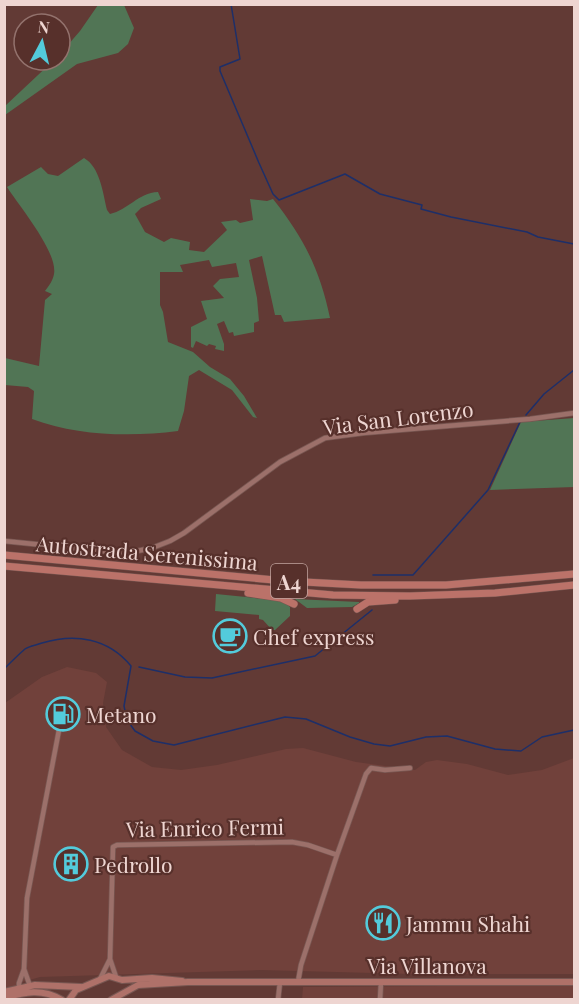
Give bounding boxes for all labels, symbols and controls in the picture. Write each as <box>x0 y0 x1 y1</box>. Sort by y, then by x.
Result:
north arrow <box>12 12 72 72</box>
text: N <box>37 15 51 38</box>
street label: Via San Lorenzo <box>320 394 475 440</box>
street label: Autostrada Serenissima <box>34 528 259 576</box>
road number: A4 <box>271 564 307 598</box>
cafe icon: Chef express <box>212 618 248 654</box>
place label: Chef express <box>253 622 374 650</box>
fuel station icon: Metano <box>45 696 81 732</box>
place label: Metano <box>86 700 156 728</box>
street label: Via Enrico Fermi <box>125 812 284 842</box>
building icon: Pedrollo <box>53 846 89 882</box>
place label: Pedrollo <box>94 850 172 878</box>
restaurant icon: Jammu Shahi <box>365 905 401 941</box>
place label: Jammu Shahi <box>405 909 530 937</box>
street label: Via Villanova <box>366 951 487 979</box>

